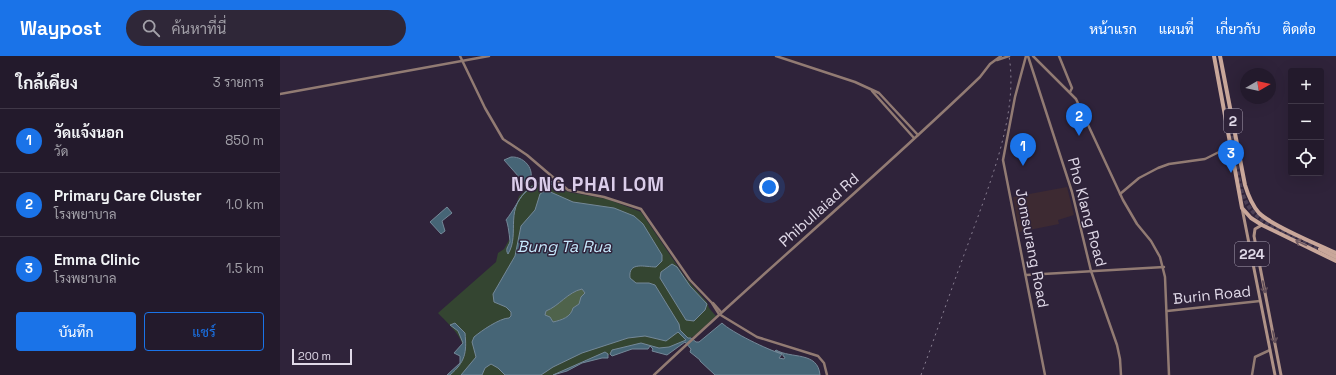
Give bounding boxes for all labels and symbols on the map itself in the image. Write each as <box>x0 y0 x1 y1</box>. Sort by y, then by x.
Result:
north arrow <box>1240 68 1276 104</box>
pin: 2 <box>1066 103 1092 136</box>
road number: 2 <box>1224 109 1242 133</box>
pin: 1 <box>1010 133 1036 166</box>
pin: 3 <box>1218 140 1244 173</box>
street label: Pho Klang Road <box>1064 155 1111 269</box>
street label: Phibullaiad Rd <box>775 169 863 251</box>
district label: NONG PHAI LOM <box>511 172 665 197</box>
your location <box>759 177 779 197</box>
street label: Jomsurang Road <box>1012 187 1053 309</box>
water label: Bung Ta Rua <box>517 236 612 257</box>
one-way arrow <box>1295 239 1307 246</box>
road number: 224 <box>1235 242 1269 266</box>
one-way arrow <box>1260 280 1268 293</box>
street label: Burin Road <box>1172 281 1252 308</box>
one-way arrow <box>1270 331 1278 344</box>
scale bar <box>292 347 352 366</box>

